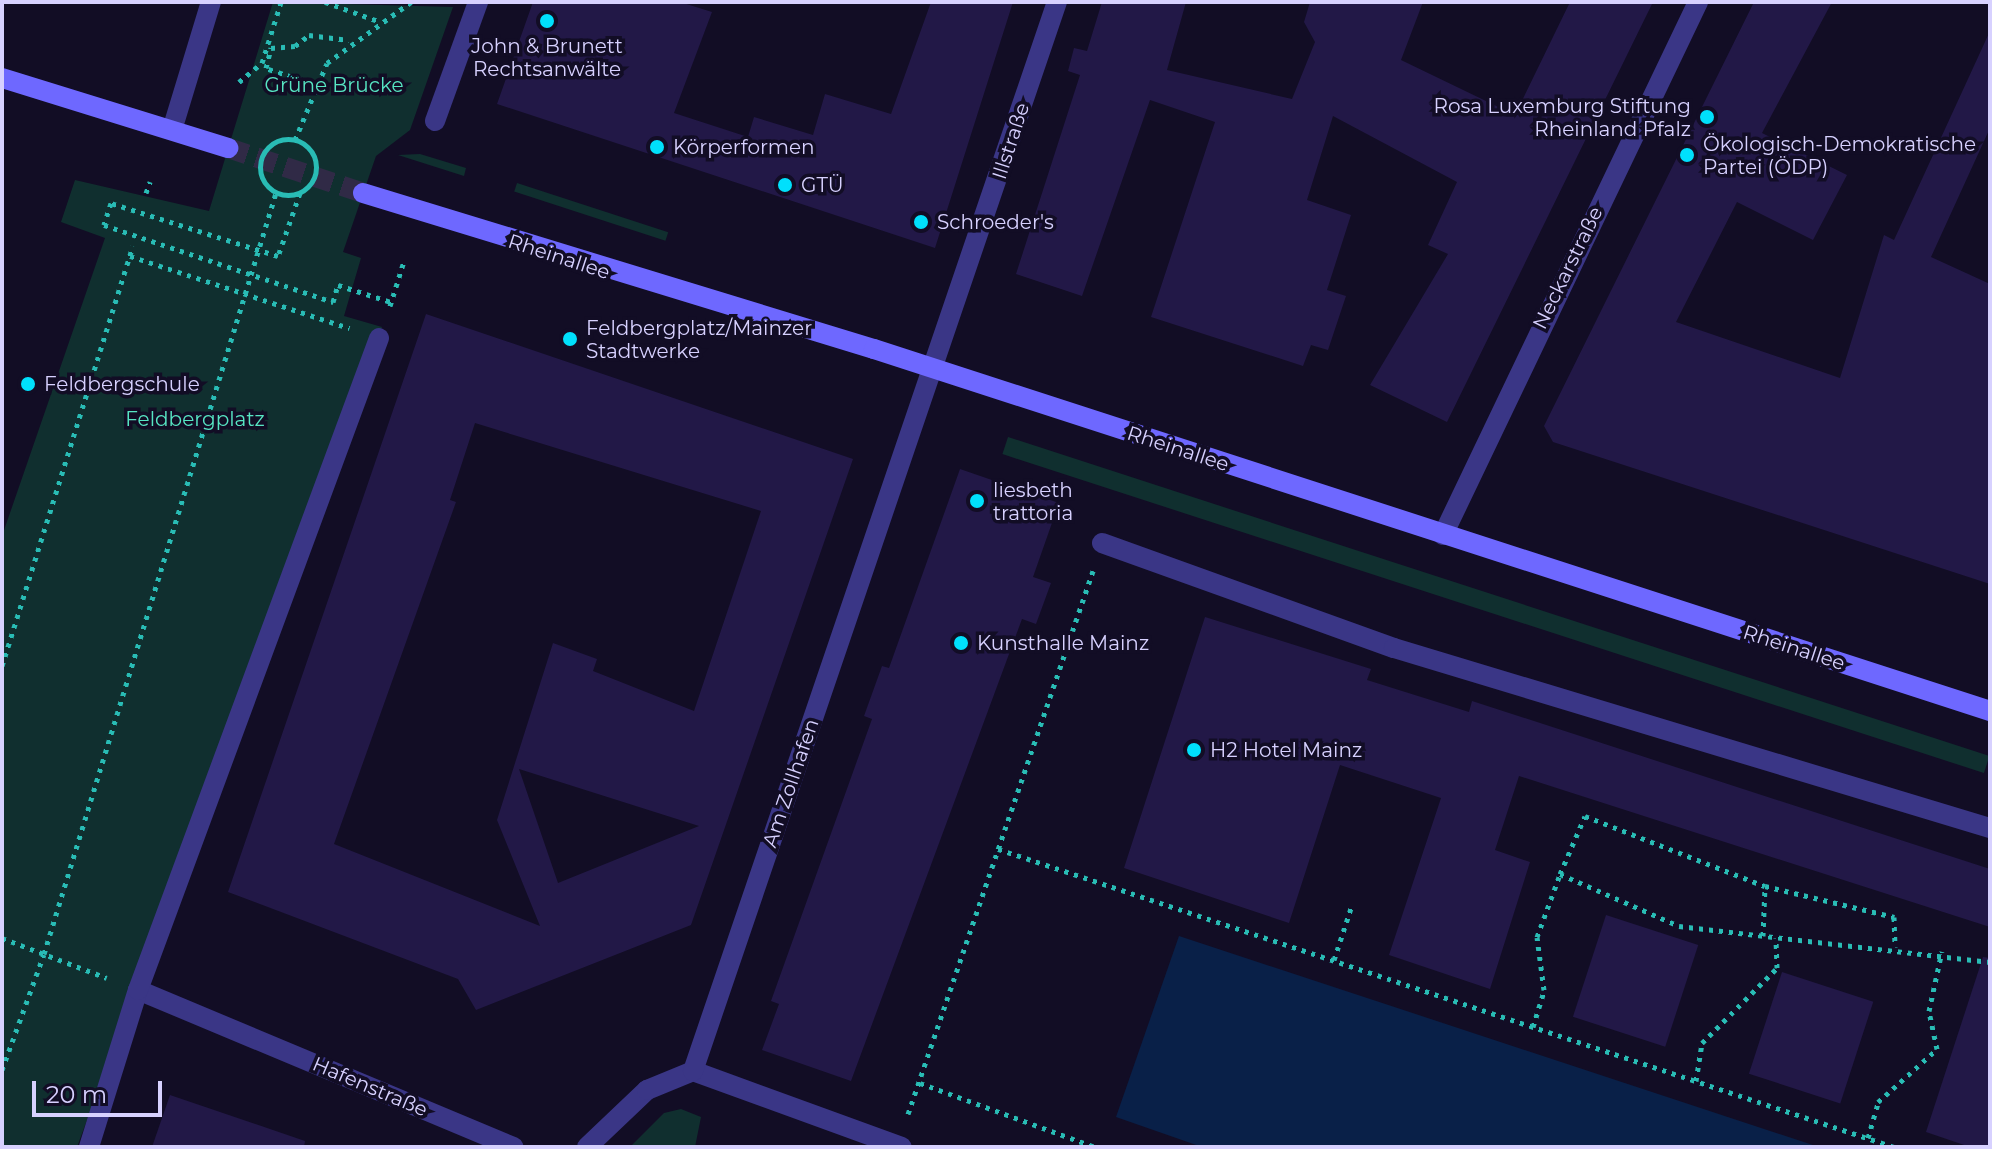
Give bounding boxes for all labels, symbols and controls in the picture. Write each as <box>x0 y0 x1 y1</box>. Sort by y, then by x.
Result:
marker: John & Brunett Rechtsanwälte <box>538 12 556 30</box>
place label: John & Brunett Rechtsanwälte <box>471 34 623 81</box>
park label: Grüne Brücke <box>264 73 404 97</box>
place label: Rosa Luxemburg Stiftung Rheinland Pfalz <box>1433 94 1691 141</box>
street label: Illstraße <box>987 100 1035 182</box>
marker: Rosa Luxemburg Stiftung Rheinland Pfalz <box>1698 108 1716 126</box>
place label: Ökologisch-Demokratische Partei (ÖDP) <box>1703 132 1976 179</box>
place label: Körperformen <box>673 135 815 159</box>
marker: Körperformen <box>648 138 666 156</box>
marker: Ökologisch-Demokratische Partei (ÖDP) <box>1678 146 1696 164</box>
place label: GTÜ <box>801 173 844 197</box>
marker: GTÜ <box>776 176 794 194</box>
street label: Neckarstraße <box>1528 203 1608 333</box>
place label: Schroeder's <box>937 210 1054 234</box>
marker: Schroeder's <box>912 213 930 231</box>
street label: Rheinallee <box>505 229 613 285</box>
place label: Feldbergplatz/Mainzer Stadtwerke <box>586 316 812 363</box>
marker: Feldbergplatz/Mainzer Stadtwerke <box>561 330 579 348</box>
place label: Feldbergschule <box>44 372 200 396</box>
marker: Feldbergschule <box>19 375 37 393</box>
park label: Feldbergplatz <box>125 407 265 431</box>
street label: Rheinallee <box>1124 421 1232 477</box>
place label: liesbeth trattoria <box>993 478 1073 525</box>
marker: liesbeth trattoria <box>968 492 986 510</box>
street label: Rheinallee <box>1740 620 1848 676</box>
place label: Kunsthalle Mainz <box>977 631 1149 655</box>
marker: Kunsthalle Mainz <box>952 634 970 652</box>
street label: Am Zollhafen <box>758 716 824 850</box>
place label: H2 Hotel Mainz <box>1210 738 1362 762</box>
marker: H2 Hotel Mainz <box>1185 741 1203 759</box>
street label: Hafenstraße <box>309 1052 431 1122</box>
scale bar <box>36 1065 166 1115</box>
text: 20 m <box>46 1080 107 1109</box>

